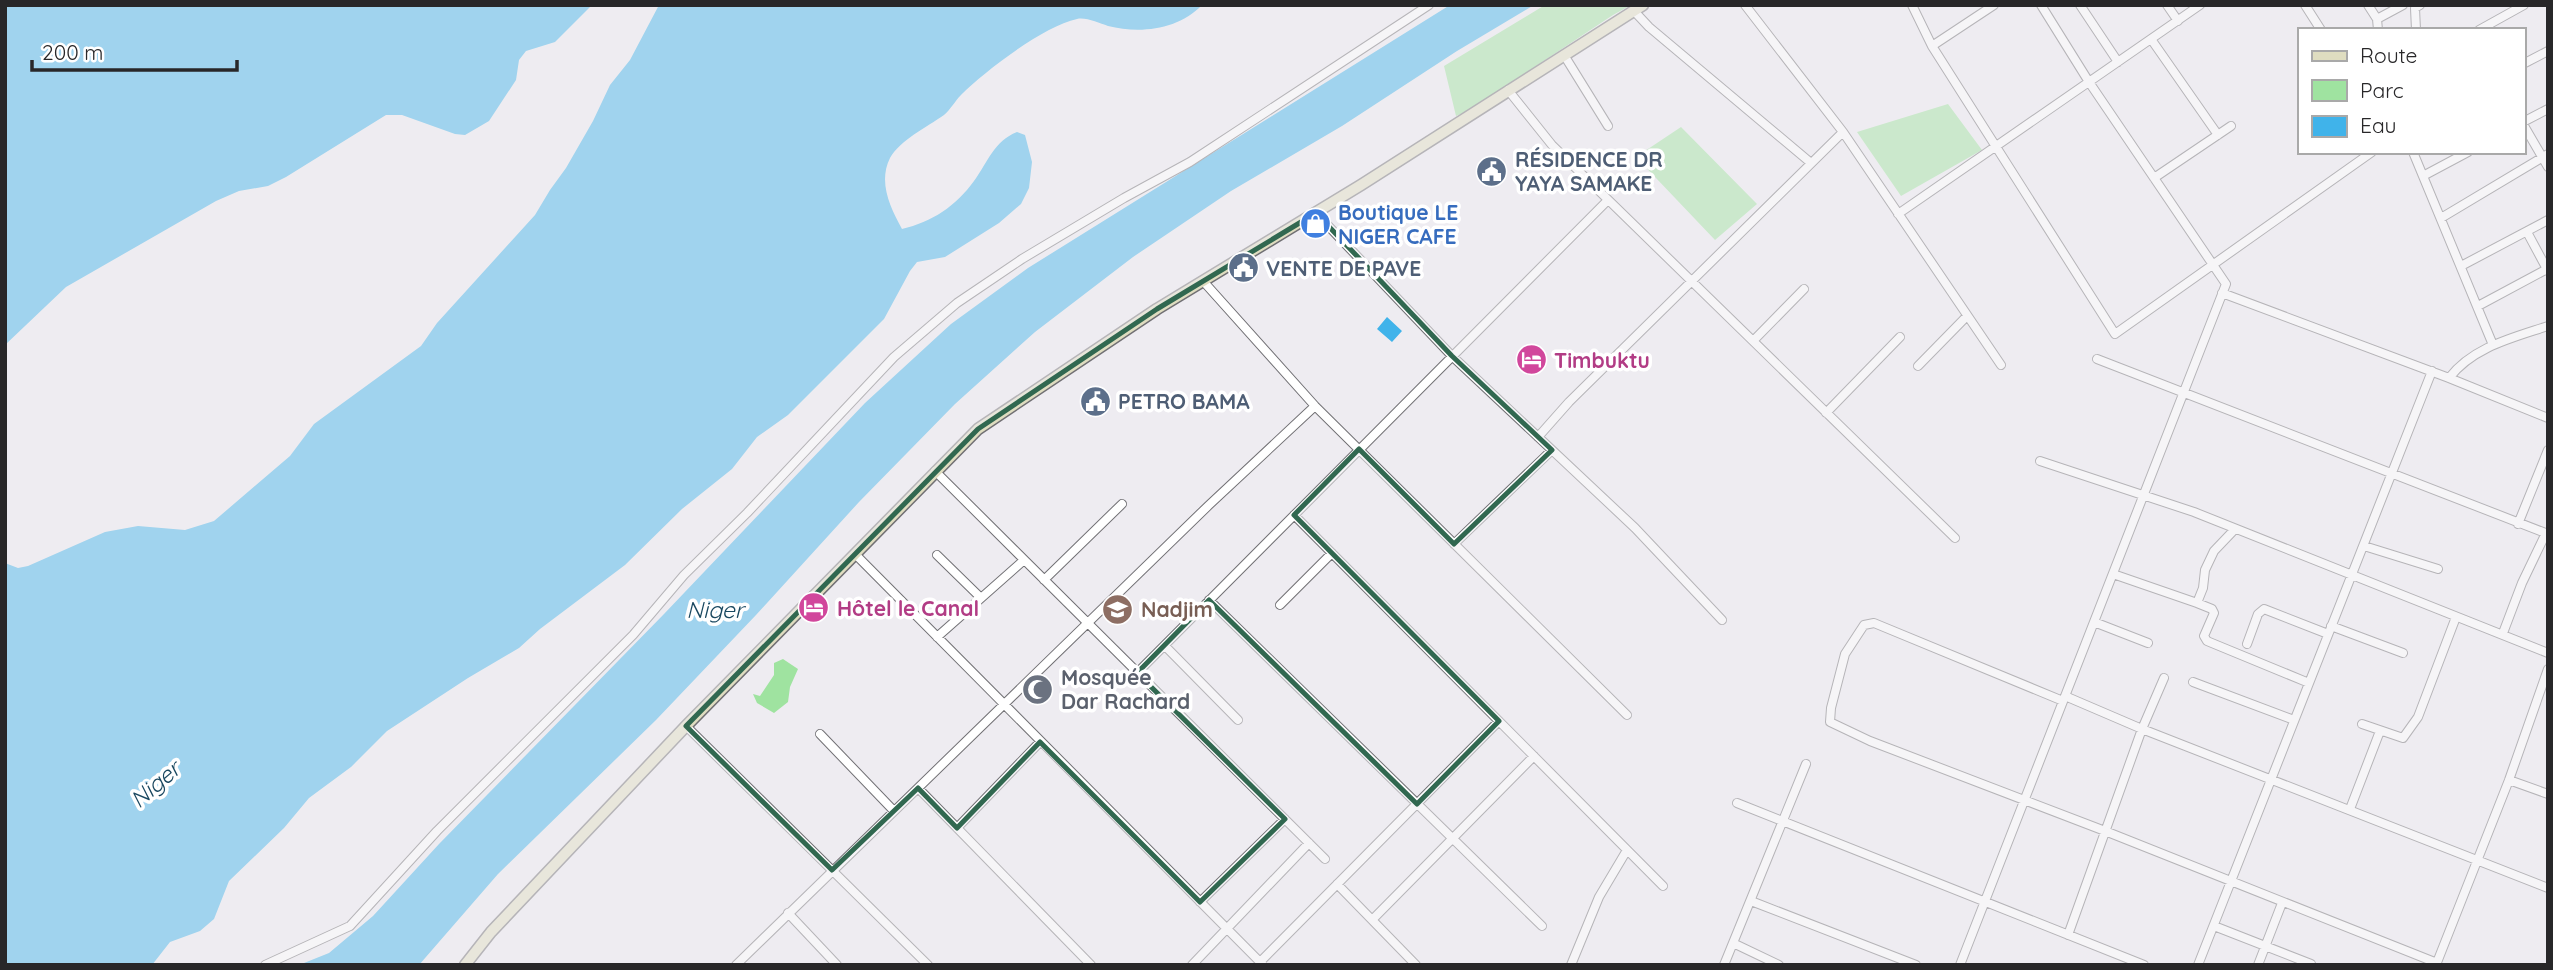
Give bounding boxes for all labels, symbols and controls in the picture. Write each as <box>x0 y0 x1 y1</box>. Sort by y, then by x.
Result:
scale bar <box>32 28 236 72</box>
legend <box>2298 28 2525 154</box>
text: 200 m <box>42 39 104 65</box>
text: Route <box>2360 42 2417 68</box>
text: Parc <box>2360 77 2404 103</box>
text: Eau <box>2360 112 2396 138</box>
place label: RÉSIDENCE DR YAYA SAMAKE <box>1515 146 1663 196</box>
public building icon: RÉSIDENCE DR YAYA SAMAKE <box>1475 154 1509 188</box>
place label: Boutique LE NIGER CAFE <box>1338 199 1458 249</box>
shop icon: Boutique LE NIGER CAFE <box>1298 207 1332 241</box>
public building icon: VENTE DE PAVE <box>1226 251 1260 285</box>
place label: VENTE DE PAVE <box>1266 255 1421 281</box>
hotel icon: Timbuktu <box>1514 343 1548 377</box>
place label: Timbuktu <box>1554 347 1650 373</box>
public building icon: PETRO BAMA <box>1078 384 1112 418</box>
place label: PETRO BAMA <box>1118 388 1250 414</box>
hotel icon: Hôtel le Canal <box>797 591 831 625</box>
school or university icon: Nadjim <box>1101 592 1135 626</box>
water label: Niger <box>686 595 747 624</box>
place label: Hôtel le Canal <box>837 595 979 621</box>
place label: Nadjim <box>1141 596 1213 622</box>
place label: Mosquée Dar Rachard <box>1061 664 1190 714</box>
mosque icon: Mosquée Dar Rachard <box>1021 672 1055 706</box>
water label: Niger <box>124 752 189 814</box>

